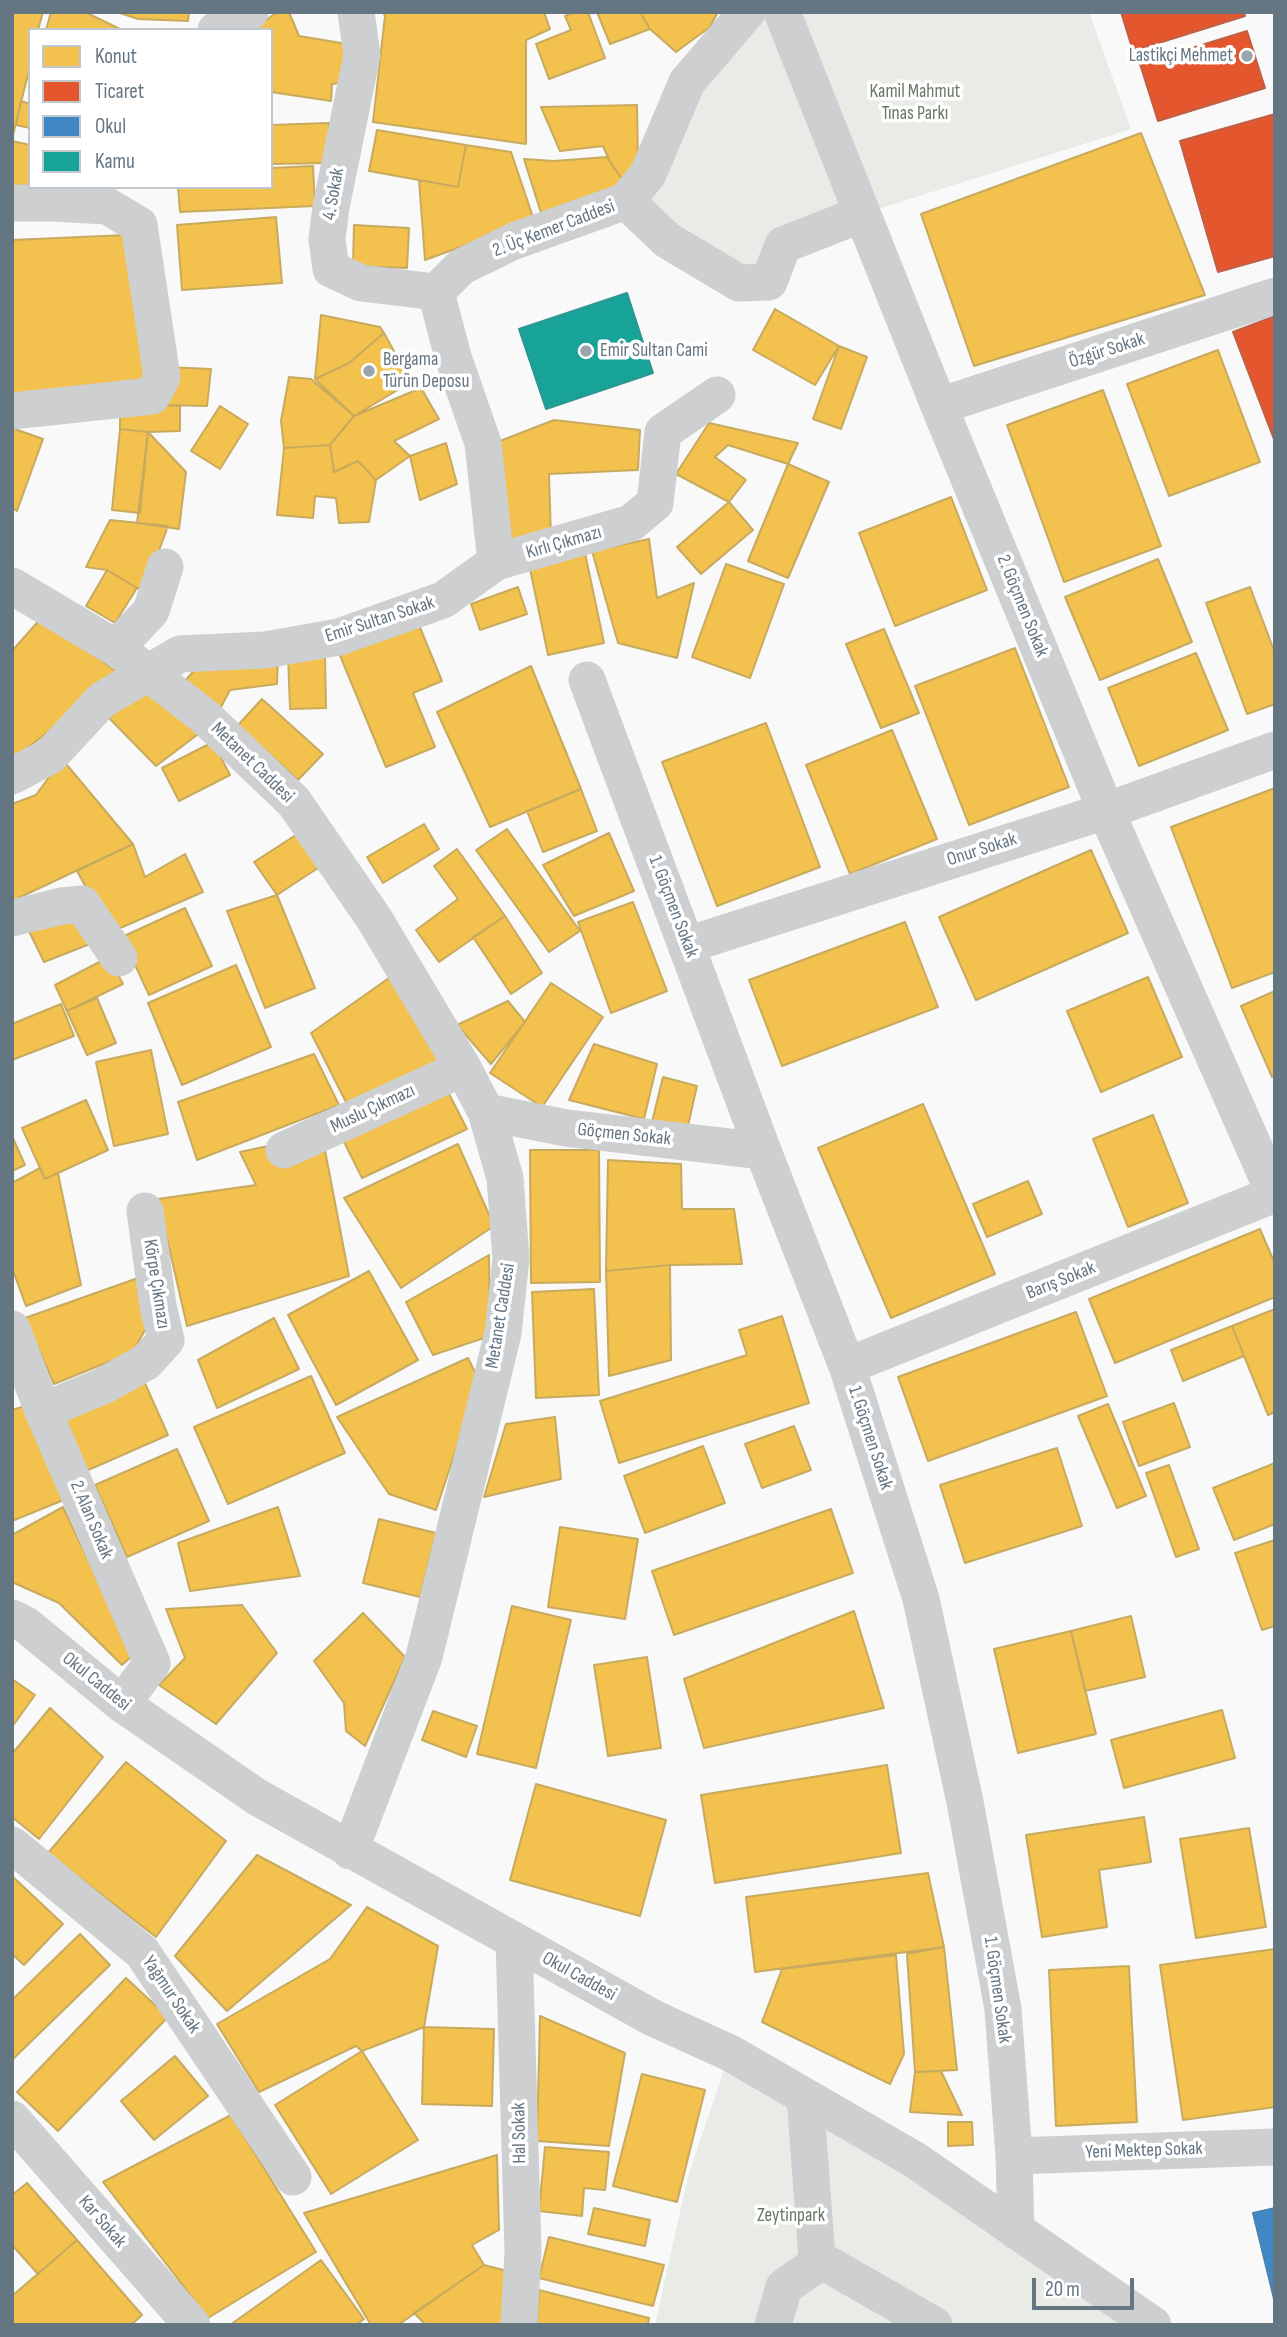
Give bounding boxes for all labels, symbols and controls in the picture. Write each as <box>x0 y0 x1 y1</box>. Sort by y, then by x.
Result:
legend <box>28 28 273 189</box>
text: Konut <box>95 44 137 69</box>
place label: Lastikçi Mehmet <box>1129 45 1233 67</box>
marker: Lastikçi Mehmet <box>1239 48 1255 64</box>
text: Ticaret <box>95 79 144 104</box>
park label: Kamil Mahmut Tınas Parkı <box>870 81 960 125</box>
text: Okul <box>95 114 126 139</box>
text: Kamu <box>95 149 135 174</box>
street label: 4. Sokak <box>318 166 350 222</box>
street label: 2. Üç Kemer Caddesi <box>490 195 618 263</box>
street label: Özgür Sokak <box>1066 328 1148 374</box>
place label: Emir Sultan Cami <box>600 340 708 362</box>
marker: Emir Sultan Cami <box>578 343 594 359</box>
place label: Bergama Türün Deposu <box>383 349 469 393</box>
marker: Bergama Türün Deposu <box>361 363 377 379</box>
street label: Kırlı Çıkmazı <box>524 521 604 565</box>
street label: 2. Göçmen Sokak <box>991 552 1053 660</box>
street label: Emir Sultan Sokak <box>322 592 438 648</box>
street label: Metanet Caddesi <box>206 718 298 808</box>
street label: Onur Sokak <box>944 828 1020 872</box>
street label: 1. Göçmen Sokak <box>643 853 703 961</box>
street label: Muslu Çıkmazı <box>327 1080 419 1138</box>
street label: Göçmen Sokak <box>576 1119 672 1151</box>
street label: Körpe Çıkmazı <box>138 1238 174 1330</box>
street label: Barış Sokak <box>1023 1257 1099 1305</box>
street label: Metanet Caddesi <box>481 1262 521 1370</box>
street label: 1. Göçmen Sokak <box>843 1383 897 1493</box>
street label: 2. Alan Sokak <box>64 1477 118 1563</box>
street label: Okul Caddesi <box>57 1648 135 1716</box>
street label: 1. Göçmen Sokak <box>978 1935 1016 2045</box>
street label: Okul Caddesi <box>538 1947 620 2007</box>
street label: Yağmur Sokak <box>137 1952 205 2038</box>
street label: Hal Sokak <box>508 2102 532 2164</box>
street label: Yeni Mektep Sokak <box>1085 2138 1203 2164</box>
street label: Kar Sokak <box>73 2191 131 2253</box>
park label: Zeytinpark <box>757 2205 825 2227</box>
scale bar <box>1035 2264 1136 2308</box>
text: 20 m <box>1045 2277 1080 2302</box>

